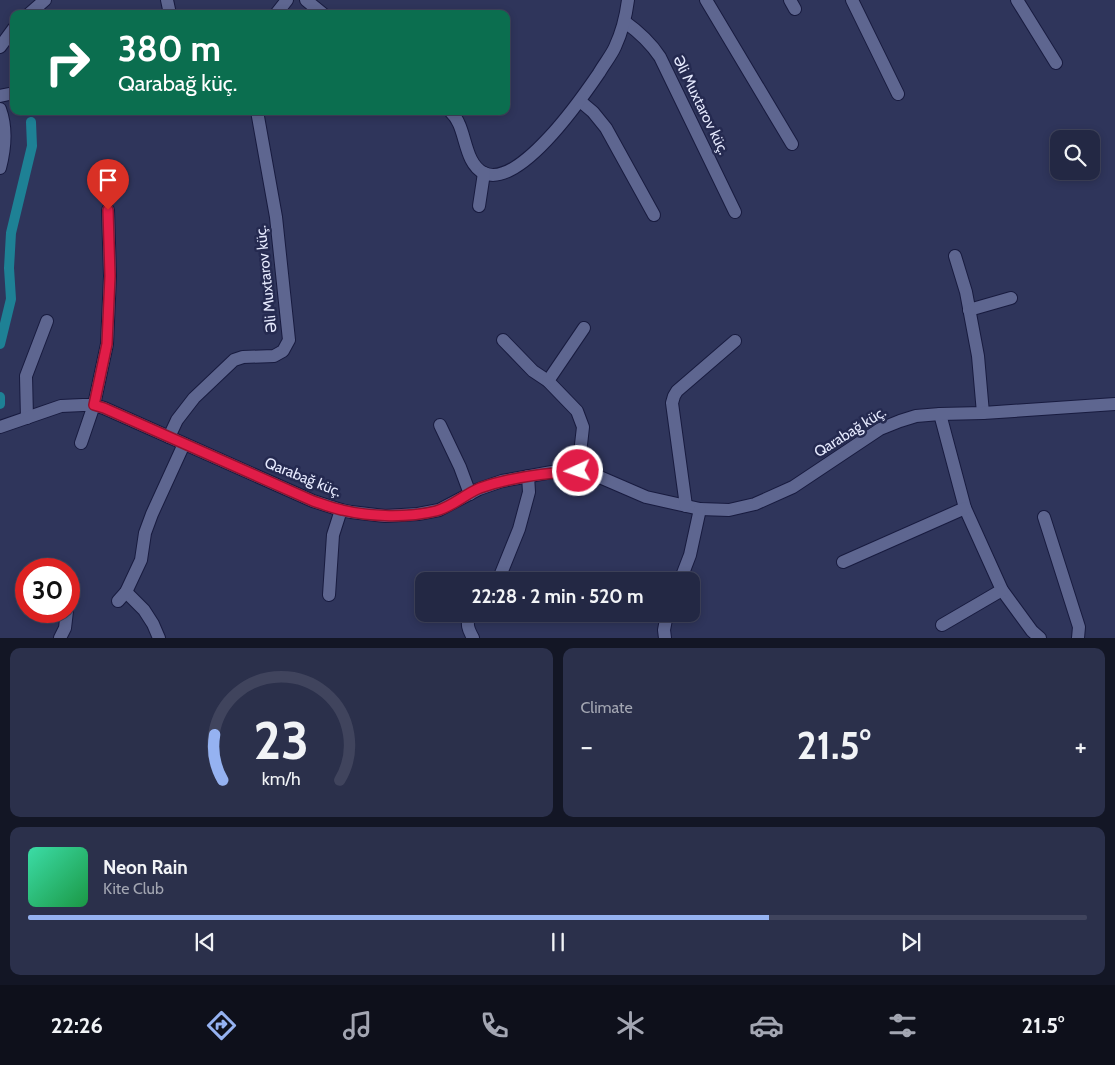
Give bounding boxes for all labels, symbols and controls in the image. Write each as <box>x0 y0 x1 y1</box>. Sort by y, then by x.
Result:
text: 380 m <box>118 27 221 70</box>
icon: right <box>35 30 100 95</box>
street label: Əli Muxtarov küç. <box>669 53 733 157</box>
text: Qarabağ küç. <box>118 70 237 97</box>
map controls <box>1050 130 1100 180</box>
button: search <box>1050 130 1100 180</box>
pin <box>87 159 129 210</box>
icon: arrive <box>94 166 122 194</box>
street label: Əli Muxtarov küç. <box>251 224 281 334</box>
street label: Qarabağ küç. <box>811 403 889 461</box>
position arrow <box>551 444 603 496</box>
street label: Qarabağ küç. <box>262 453 344 501</box>
speed limit sign: 30 <box>15 558 80 623</box>
text: 22:28 · 2 min · 520 m <box>471 585 644 608</box>
text: Climate <box>581 698 633 717</box>
text: 23 <box>253 709 309 772</box>
text: 21.5° <box>797 722 871 769</box>
text: − <box>581 729 593 763</box>
text: + <box>1075 729 1087 763</box>
text: km/h <box>262 768 301 789</box>
text: Neon Rain <box>103 856 188 879</box>
text: Kite Club <box>103 879 164 898</box>
icon: previous <box>191 928 219 956</box>
icon: pause <box>544 928 572 956</box>
icon: next <box>897 928 925 956</box>
icon: directions <box>204 1008 239 1043</box>
icon: music <box>340 1008 375 1043</box>
icon: phone <box>477 1008 512 1043</box>
icon: climate <box>613 1008 648 1043</box>
icon: car <box>749 1008 784 1043</box>
icon: filters <box>885 1008 920 1043</box>
text: 22:26 <box>51 1012 103 1039</box>
text: 21.5° <box>1022 1012 1064 1039</box>

